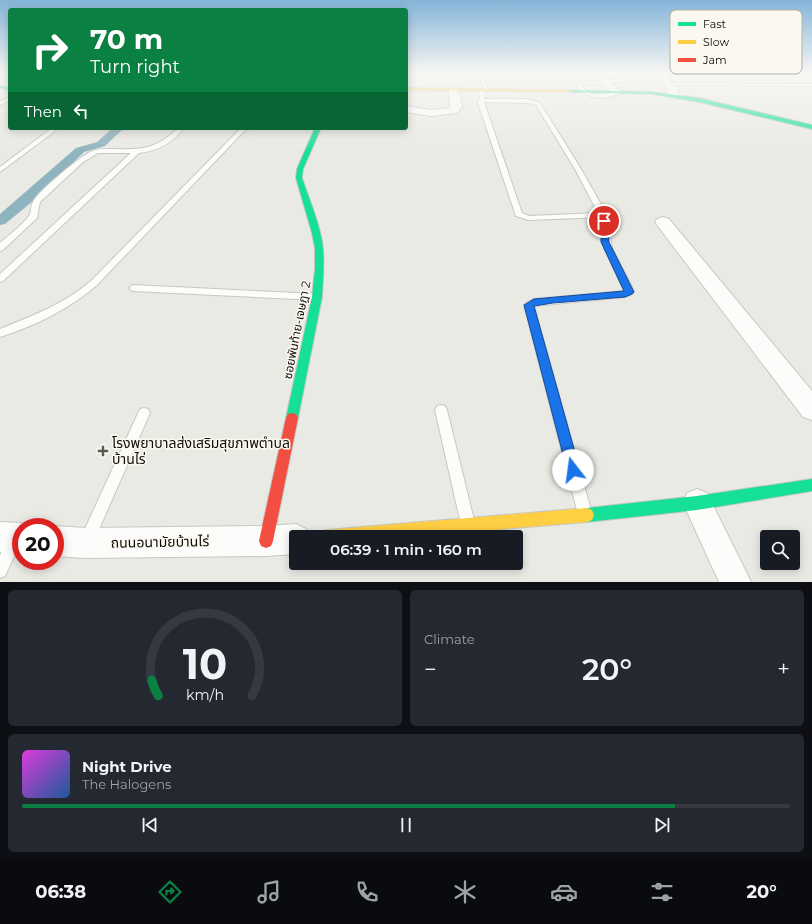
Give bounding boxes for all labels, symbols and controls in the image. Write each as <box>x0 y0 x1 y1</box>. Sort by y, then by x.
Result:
legend <box>670 10 802 74</box>
text: Fast <box>703 17 727 31</box>
text: 70 m <box>90 22 163 56</box>
icon: right <box>24 24 76 76</box>
text: Slow <box>703 35 729 49</box>
text: Jam <box>702 53 727 67</box>
text: Turn right <box>90 56 180 78</box>
icon: left <box>70 100 92 122</box>
text: Then <box>24 102 62 121</box>
pin <box>587 204 621 238</box>
icon: arrive <box>593 210 615 232</box>
street label: ซอยพันท้าย-เจษฎา 2 <box>280 279 313 380</box>
place label: โรงพยาบาลส่งเสริมสุขภาพตำบล บ้านไร่ <box>112 434 290 468</box>
marker: โรงพยาบาลส่งเสริมสุขภาพตำบล บ้านไร่ <box>97 445 109 457</box>
position arrow <box>552 449 594 491</box>
speed limit sign: 20 <box>12 518 64 570</box>
map controls <box>760 530 800 570</box>
button: search <box>760 530 800 570</box>
street label: ถนนอนามัยบ้านไร่ <box>111 532 210 552</box>
text: 06:39 · 1 min · 160 m <box>330 540 482 559</box>
text: Climate <box>424 631 475 647</box>
text: 10 <box>183 639 227 689</box>
text: 20° <box>582 651 632 688</box>
text: − <box>424 656 437 683</box>
text: + <box>777 656 790 683</box>
text: km/h <box>186 686 224 704</box>
text: Night Drive <box>82 757 172 776</box>
text: The Halogens <box>82 776 171 792</box>
icon: previous <box>139 814 161 836</box>
icon: pause <box>395 814 417 836</box>
icon: next <box>651 814 673 836</box>
icon: directions <box>156 878 184 906</box>
icon: music <box>255 878 283 906</box>
icon: phone <box>353 878 381 906</box>
icon: climate <box>451 878 479 906</box>
icon: car <box>550 878 578 906</box>
icon: filters <box>648 878 676 906</box>
text: 06:38 <box>35 881 86 903</box>
text: 20° <box>746 881 777 903</box>

